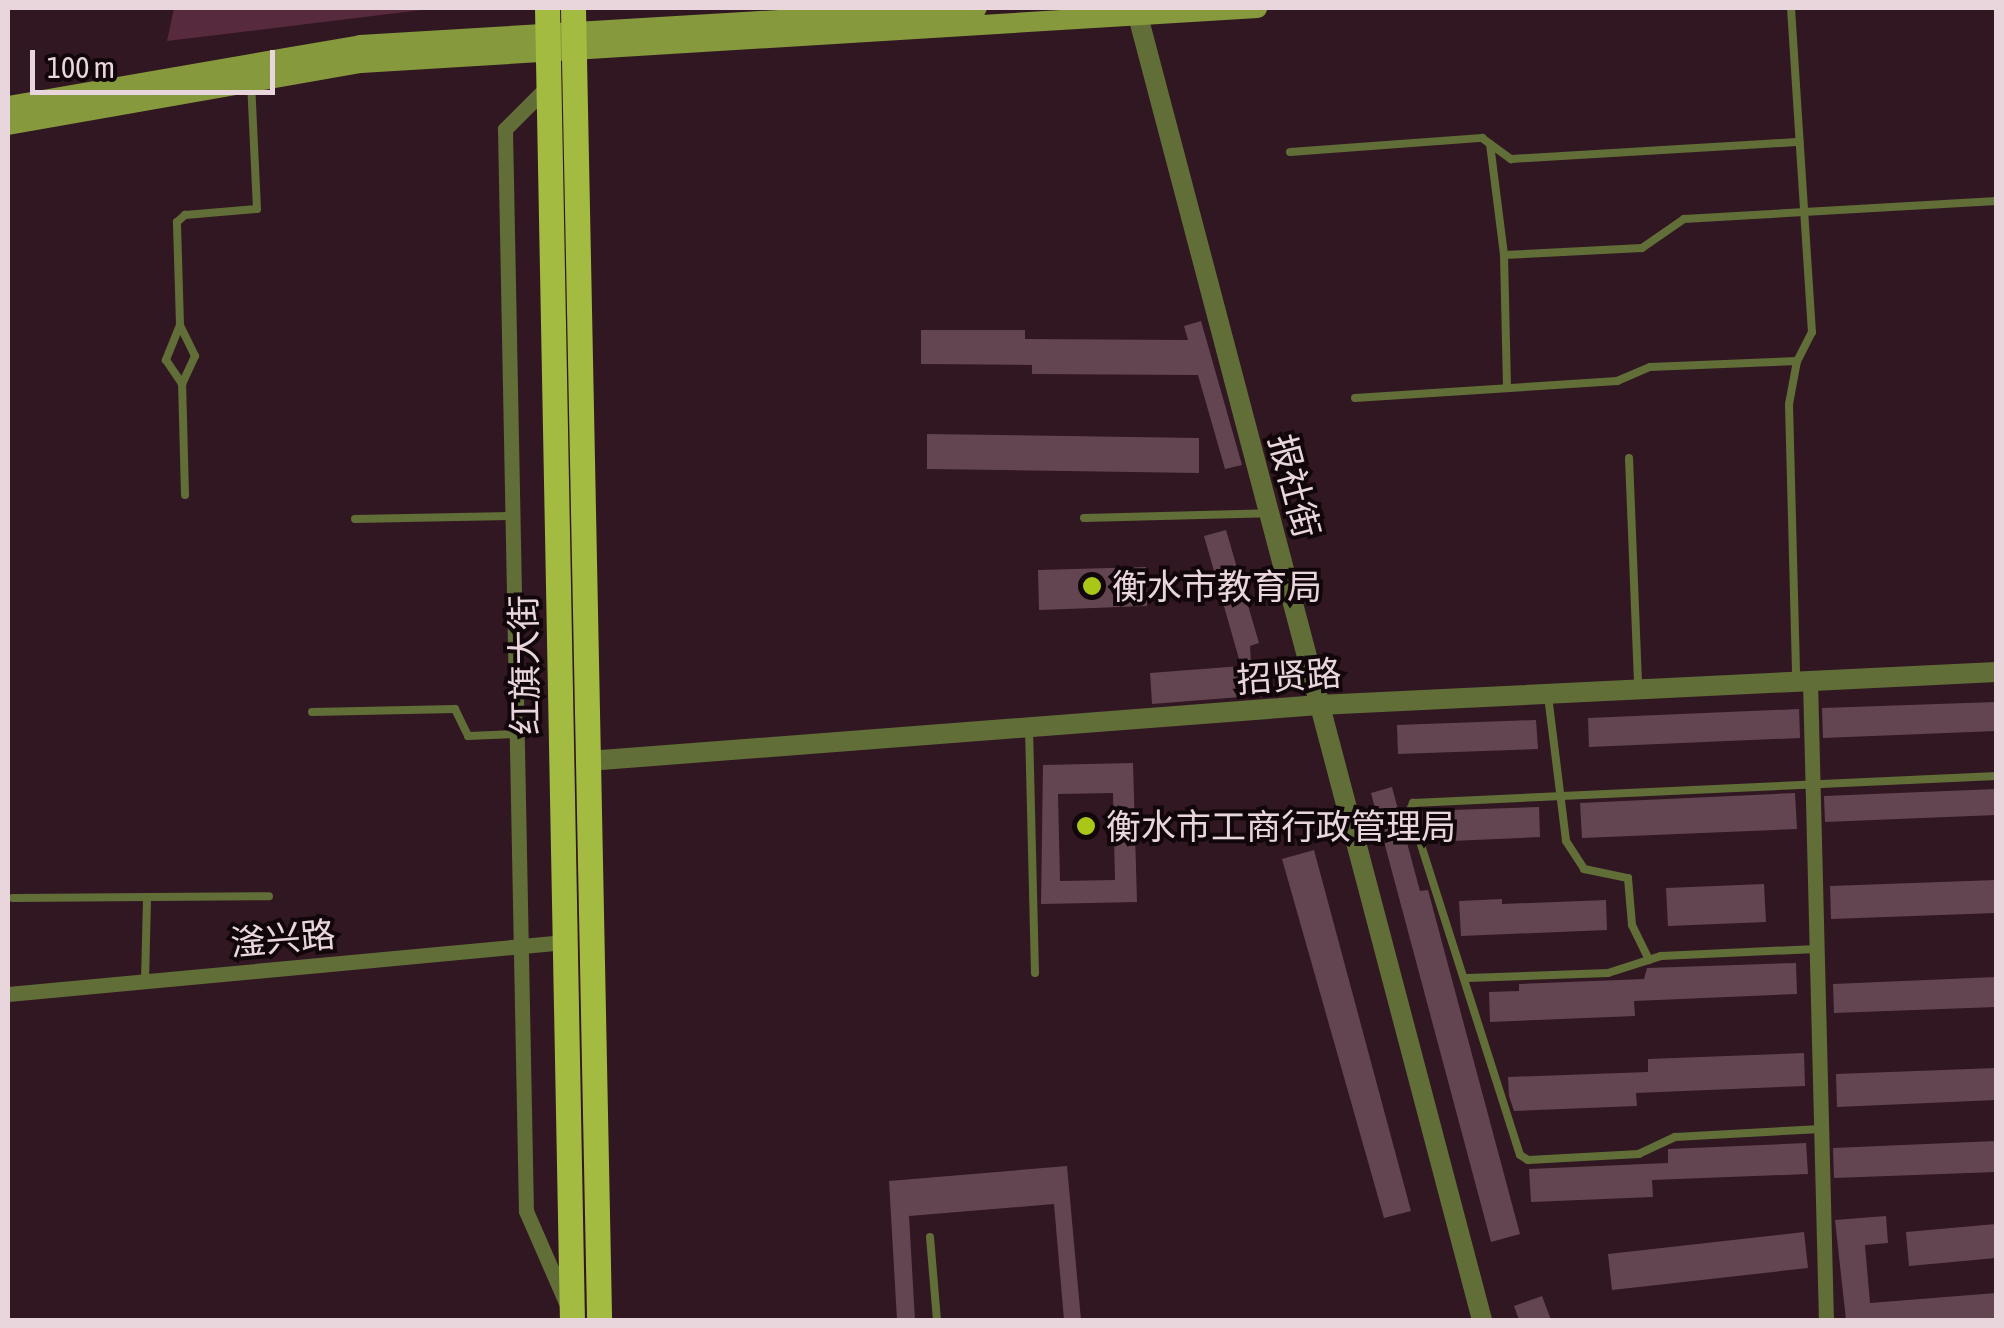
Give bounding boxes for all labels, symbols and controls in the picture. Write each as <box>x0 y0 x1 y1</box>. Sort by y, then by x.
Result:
scale bar <box>35 30 280 92</box>
text: 100 m <box>47 50 115 84</box>
street label: 报社街 <box>1261 430 1329 542</box>
place label: 衡水市教育局 <box>1112 565 1322 607</box>
marker: 衡水市教育局 <box>1081 575 1103 597</box>
street label: 红旗大街 <box>502 595 546 735</box>
street label: 招贤路 <box>1235 651 1343 701</box>
place label: 衡水市工商行政管理局 <box>1106 805 1456 847</box>
marker: 衡水市工商行政管理局 <box>1075 815 1097 837</box>
street label: 滏兴路 <box>229 913 337 963</box>

